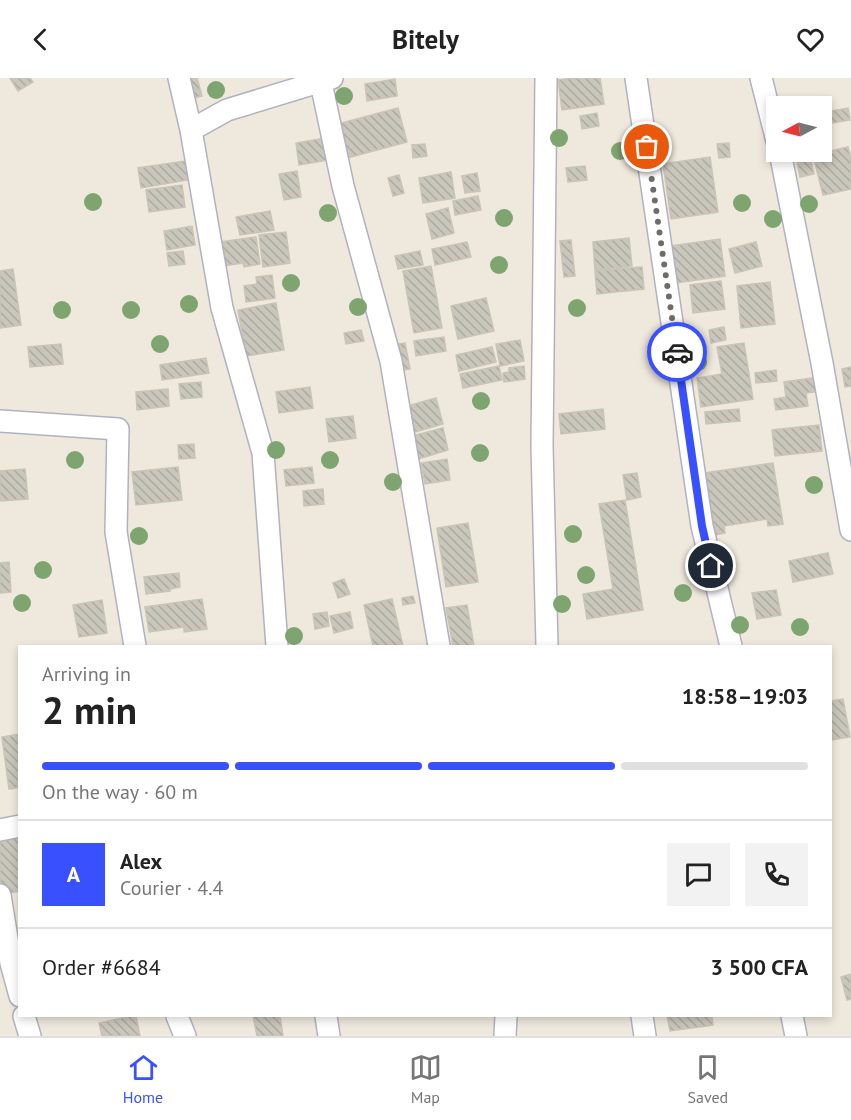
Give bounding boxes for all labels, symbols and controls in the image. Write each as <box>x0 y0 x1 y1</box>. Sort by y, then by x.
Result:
text: Bitely <box>392 22 459 56</box>
icon: back <box>24 23 57 56</box>
icon: heart <box>794 23 827 56</box>
north arrow <box>766 96 832 162</box>
map controls <box>766 96 832 162</box>
pin <box>621 121 672 172</box>
icon: bag <box>630 130 663 163</box>
courier <box>647 322 707 382</box>
icon: car <box>661 336 694 369</box>
pin <box>685 540 736 591</box>
icon: home <box>694 549 727 582</box>
text: Arriving in <box>42 661 131 687</box>
text: 18:58–19:03 <box>682 682 808 710</box>
text: 2 min <box>42 684 137 735</box>
text: On the way · 60 m <box>42 779 198 805</box>
button: chat <box>667 843 730 906</box>
button: phone <box>745 843 808 906</box>
text: Alex <box>120 847 162 875</box>
text: A <box>67 860 80 888</box>
text: Courier · 4.4 <box>120 875 223 901</box>
text: Order #6684 <box>42 953 161 981</box>
text: 3 500 CFA <box>710 953 808 981</box>
tab: Home <box>123 1051 163 1107</box>
tab: Map <box>409 1051 442 1107</box>
tab: Saved <box>687 1051 728 1107</box>

